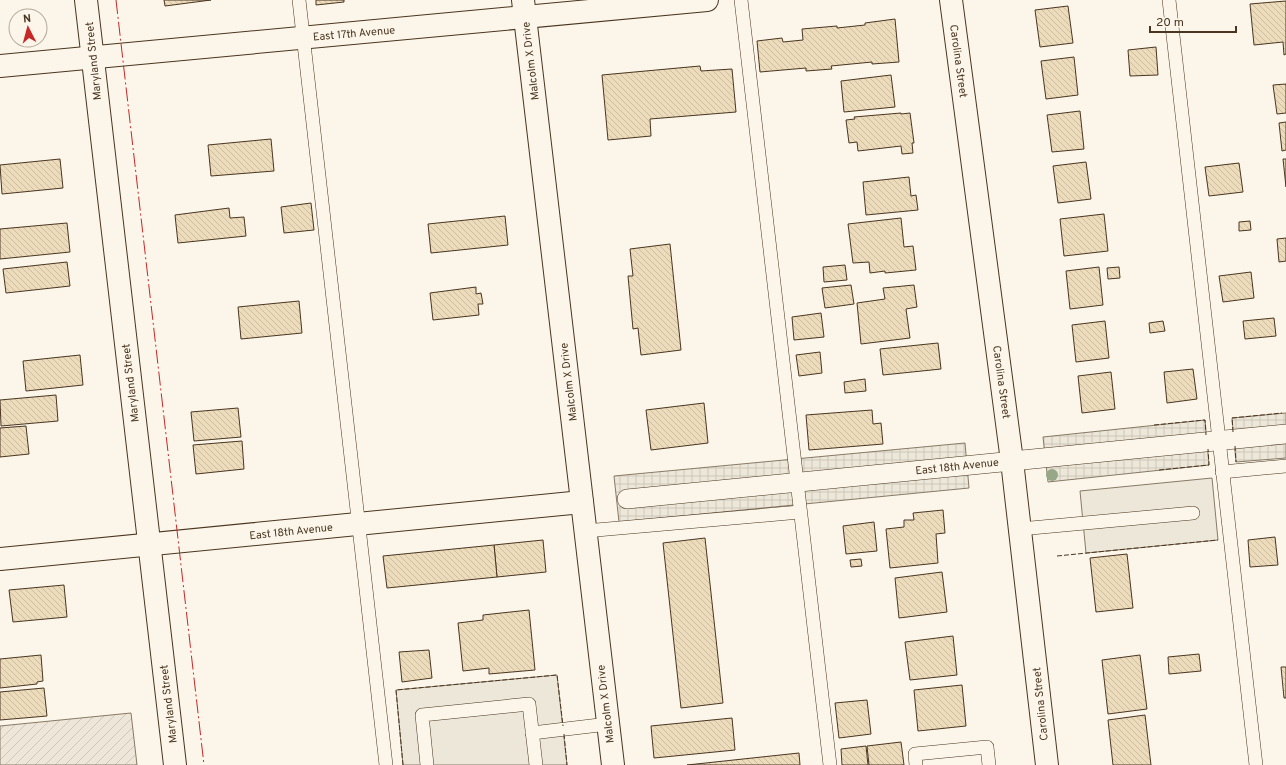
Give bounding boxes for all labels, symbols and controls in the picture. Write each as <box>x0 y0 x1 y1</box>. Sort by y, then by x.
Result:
north arrow <box>8 8 48 48</box>
scale bar <box>1150 8 1236 34</box>
text: N <box>22 12 32 26</box>
text: 20 m <box>1156 15 1184 31</box>
street label: Maryland Street <box>83 21 105 101</box>
street label: Malcolm X Drive <box>519 21 543 101</box>
street label: East 17th Avenue <box>312 23 396 45</box>
street label: Carolina Street <box>946 24 970 99</box>
street label: Malcolm X Drive <box>557 342 581 422</box>
street label: Maryland Street <box>119 343 143 423</box>
street label: Carolina Street <box>989 345 1013 420</box>
street label: East 18th Avenue <box>915 456 1000 478</box>
street label: East 18th Avenue <box>249 521 334 543</box>
street label: Maryland Street <box>157 664 181 744</box>
street label: Malcolm X Drive <box>594 664 618 744</box>
street label: Carolina Street <box>1030 666 1052 741</box>

